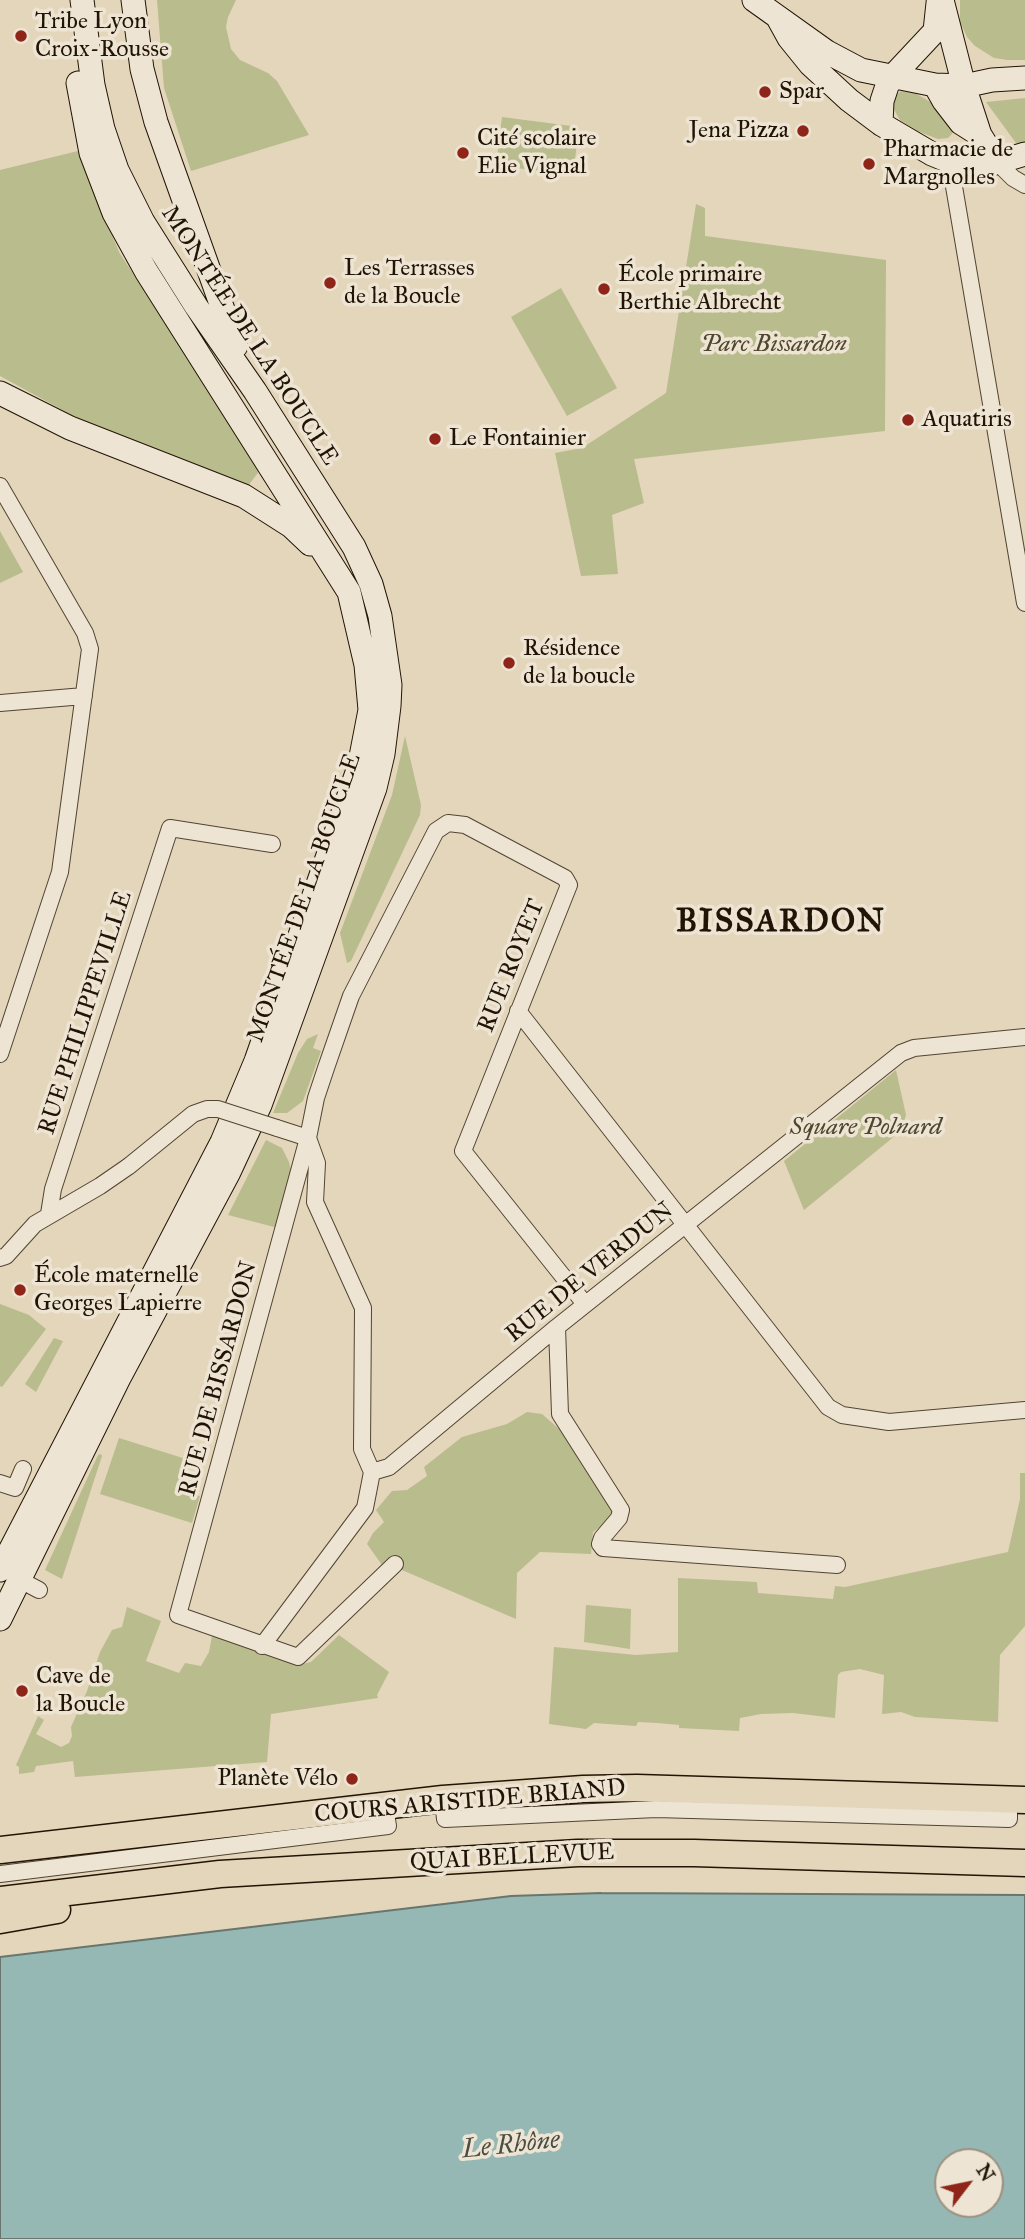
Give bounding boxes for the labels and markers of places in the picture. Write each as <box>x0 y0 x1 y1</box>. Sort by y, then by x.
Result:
place label: Tribe Lyon Croix-Rousse <box>35 8 169 64</box>
marker: Tribe Lyon Croix-Rousse <box>13 28 29 44</box>
place label: Spar <box>779 78 824 106</box>
marker: Spar <box>757 84 773 100</box>
place label: Jena Pizza <box>689 117 789 145</box>
marker: Jena Pizza <box>795 123 811 139</box>
place label: Cité scolaire Elie Vignal <box>477 125 597 181</box>
place label: Pharmacie de Margnolles <box>883 136 1013 192</box>
marker: Cité scolaire Elie Vignal <box>455 145 471 161</box>
marker: Pharmacie de Margnolles <box>861 156 877 172</box>
place label: Les Terrasses de la Boucle <box>344 255 475 311</box>
place label: École primaire Berthie Albrecht <box>618 261 781 317</box>
marker: Les Terrasses de la Boucle <box>322 275 338 291</box>
marker: École primaire Berthie Albrecht <box>596 281 612 297</box>
place label: Aquatiris <box>922 406 1012 434</box>
marker: Aquatiris <box>900 412 916 428</box>
place label: Le Fontainier <box>449 425 586 453</box>
marker: Le Fontainier <box>427 431 443 447</box>
place label: Résidence de la boucle <box>523 635 635 691</box>
marker: Résidence de la boucle <box>501 655 517 671</box>
place label: École maternelle Georges Lapierre <box>34 1262 202 1318</box>
marker: École maternelle Georges Lapierre <box>12 1282 28 1298</box>
place label: Cave de la Boucle <box>36 1663 125 1719</box>
marker: Cave de la Boucle <box>14 1683 30 1699</box>
place label: Planète Vélo <box>217 1765 338 1793</box>
marker: Planète Vélo <box>344 1771 360 1787</box>

